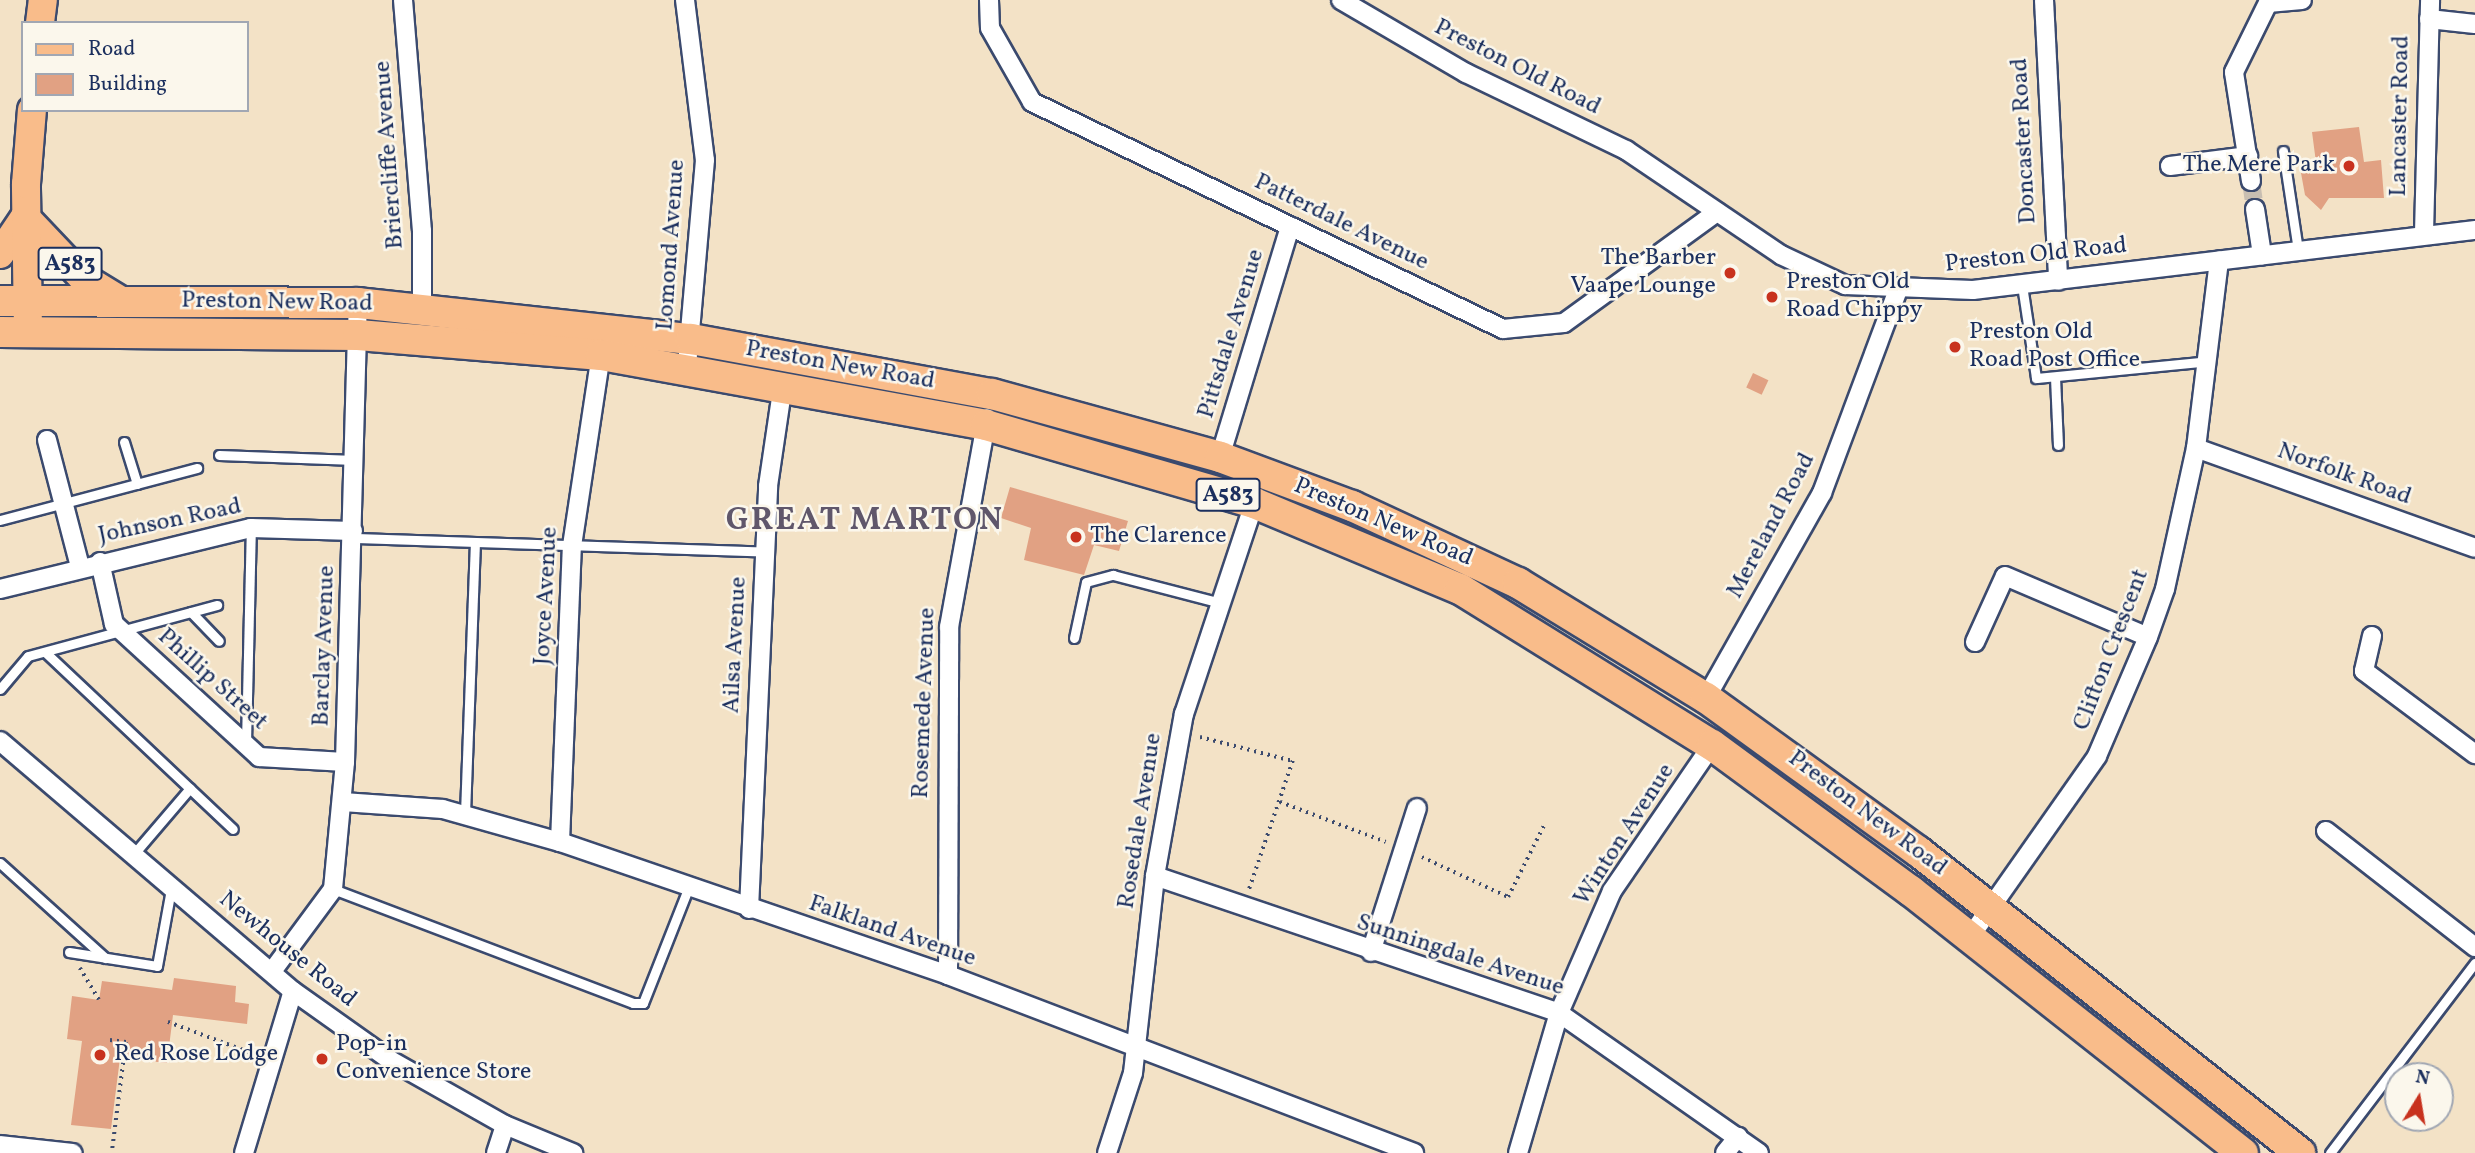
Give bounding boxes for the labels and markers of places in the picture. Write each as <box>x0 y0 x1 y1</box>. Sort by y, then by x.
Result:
place label: The Mere Park <box>2182 152 2335 180</box>
marker: The Mere Park <box>2341 158 2357 174</box>
place label: The Barber Vaape Lounge <box>1570 245 1716 301</box>
marker: The Barber Vaape Lounge <box>1722 265 1738 281</box>
place label: Preston Old Road Chippy <box>1786 269 1922 325</box>
marker: Preston Old Road Chippy <box>1764 289 1780 305</box>
place label: Preston Old Road Post Office <box>1969 319 2140 375</box>
marker: Preston Old Road Post Office <box>1947 339 1963 355</box>
place label: The Clarence <box>1090 523 1227 551</box>
marker: The Clarence <box>1068 529 1084 545</box>
place label: Pop-in Convenience Store <box>336 1031 531 1087</box>
place label: Red Rose Lodge <box>114 1041 278 1069</box>
marker: Red Rose Lodge <box>92 1047 108 1063</box>
marker: Pop-in Convenience Store <box>314 1051 330 1067</box>

